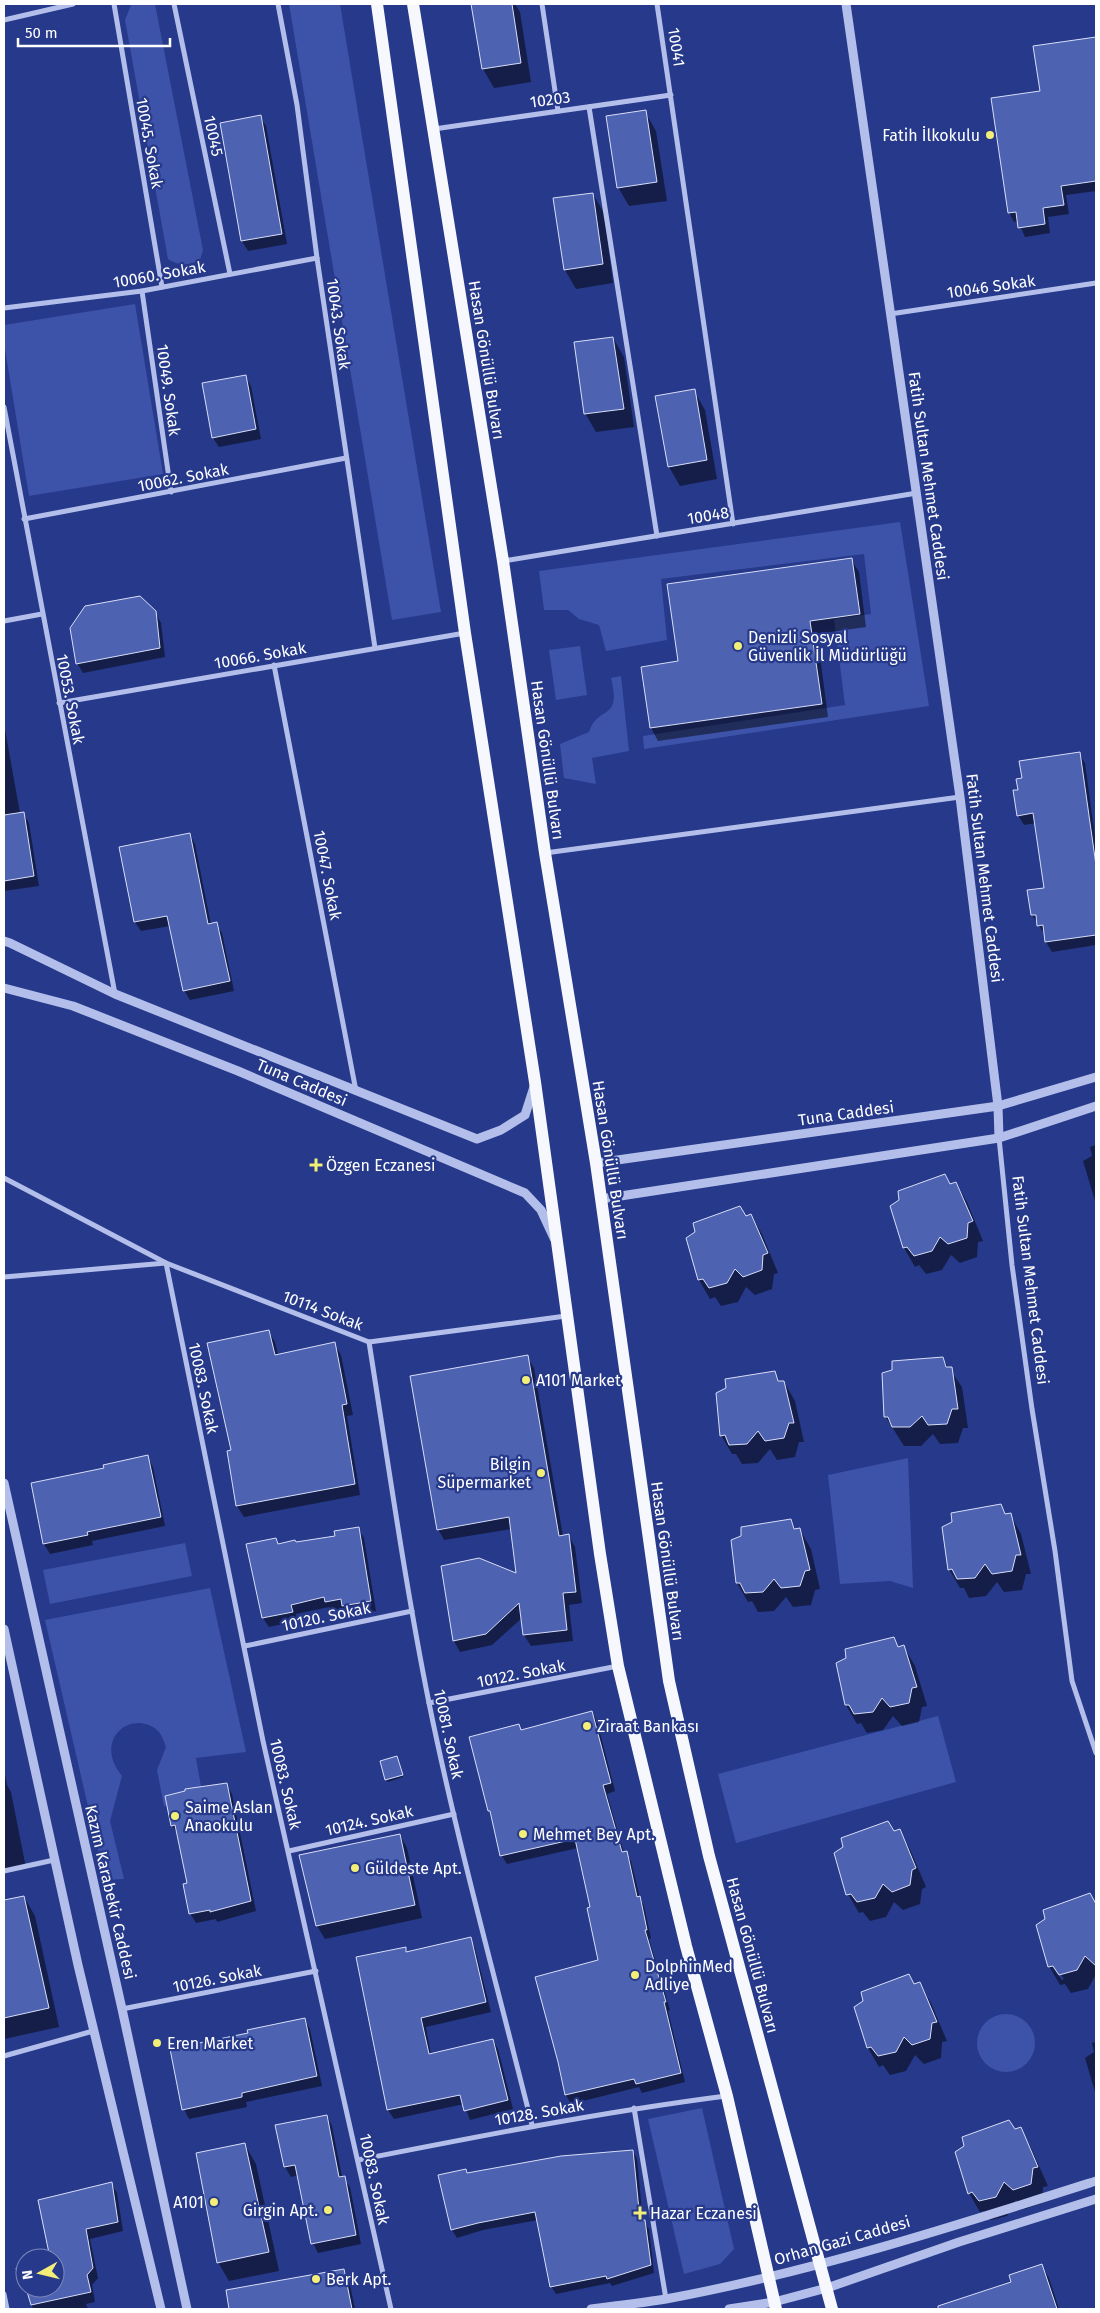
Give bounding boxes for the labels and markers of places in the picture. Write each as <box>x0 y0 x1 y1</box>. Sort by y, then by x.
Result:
place label: Fatih İlkokulu <box>882 125 980 145</box>
marker: Fatih İlkokulu <box>984 129 996 141</box>
place label: Denizli Sosyal Güvenlik İl Müdürlüğü <box>748 628 907 665</box>
marker: Denizli Sosyal Güvenlik İl Müdürlüğü <box>732 640 744 652</box>
place label: Özgen Eczanesi <box>326 1156 436 1175</box>
marker: Özgen Eczanesi <box>310 1159 322 1171</box>
place label: A101 Market <box>536 1371 621 1390</box>
marker: A101 Market <box>520 1374 532 1386</box>
place label: Bilgin Süpermarket <box>437 1455 531 1492</box>
marker: Bilgin Süpermarket <box>535 1467 547 1479</box>
place label: Ziraat Bankası <box>597 1717 699 1736</box>
marker: Ziraat Bankası <box>581 1720 593 1732</box>
place label: Saime Aslan Anaokulu <box>185 1798 273 1835</box>
marker: Saime Aslan Anaokulu <box>169 1810 181 1822</box>
place label: Mehmet Bey Apt. <box>533 1825 655 1844</box>
marker: Mehmet Bey Apt. <box>517 1828 529 1840</box>
place label: Güldeste Apt. <box>365 1859 462 1878</box>
marker: Güldeste Apt. <box>349 1862 361 1874</box>
place label: DolphinMed Adliye <box>645 1957 733 1994</box>
marker: DolphinMed Adliye <box>629 1969 641 1981</box>
place label: Eren Market <box>167 2034 254 2053</box>
marker: Eren Market <box>151 2037 163 2049</box>
place label: A101 <box>173 2193 204 2212</box>
marker: A101 <box>208 2196 220 2208</box>
place label: Girgin Apt. <box>243 2201 318 2220</box>
marker: Girgin Apt. <box>322 2204 334 2216</box>
place label: Hazar Eczanesi <box>650 2204 757 2223</box>
marker: Hazar Eczanesi <box>634 2207 646 2219</box>
place label: Berk Apt. <box>326 2270 392 2289</box>
marker: Berk Apt. <box>310 2273 322 2285</box>

